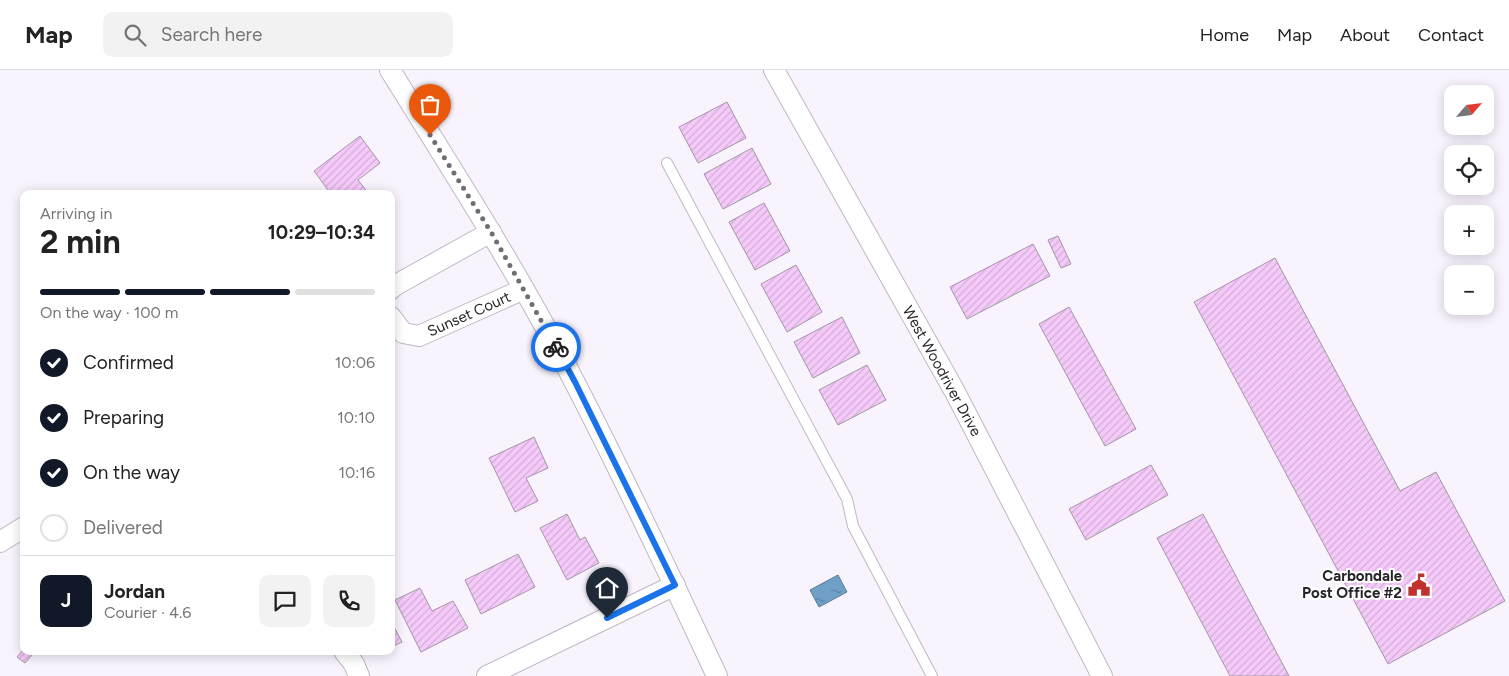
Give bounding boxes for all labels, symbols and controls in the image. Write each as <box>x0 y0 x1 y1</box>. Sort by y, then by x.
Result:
search box <box>103 12 453 57</box>
text: Map <box>25 20 73 49</box>
icon: search <box>121 21 149 49</box>
text: Search here <box>161 23 262 46</box>
text: Home <box>1200 24 1249 46</box>
text: Map <box>1277 24 1312 46</box>
text: About <box>1340 24 1390 46</box>
text: Contact <box>1418 24 1484 46</box>
pin <box>409 84 451 135</box>
north arrow <box>1444 85 1494 135</box>
map controls <box>1444 85 1494 315</box>
icon: bag <box>416 91 444 119</box>
button: locate <box>1444 145 1494 195</box>
text: Arriving in <box>40 204 112 223</box>
button: + <box>1444 205 1494 255</box>
text: 10:29–10:34 <box>268 221 375 244</box>
text: 2 min <box>40 223 121 261</box>
button: − <box>1444 265 1494 315</box>
street label: Sunset Court <box>425 288 514 340</box>
text: On the way · 100 m <box>40 303 178 322</box>
street label: West Woodriver Drive <box>899 303 985 439</box>
courier <box>531 322 581 372</box>
icon: bike <box>542 333 570 361</box>
icon: check <box>40 349 68 377</box>
text: Confirmed <box>83 351 174 374</box>
text: 10:06 <box>335 353 375 372</box>
icon: check <box>40 404 68 432</box>
text: Preparing <box>83 406 164 429</box>
text: 10:10 <box>337 408 375 427</box>
icon: check <box>40 459 68 487</box>
text: On the way <box>83 461 180 484</box>
text: 10:16 <box>338 463 375 482</box>
text: Delivered <box>83 516 163 539</box>
pin <box>586 567 628 618</box>
place label: Carbondale Post Office #2 <box>1302 567 1403 602</box>
public building icon: Carbondale Post Office #2 <box>1406 572 1432 598</box>
icon: home <box>593 574 621 602</box>
button: chat <box>259 575 311 627</box>
button: phone <box>323 575 375 627</box>
text: Jordan <box>104 580 165 603</box>
text: J <box>61 589 71 612</box>
text: Courier · 4.6 <box>104 603 191 622</box>

